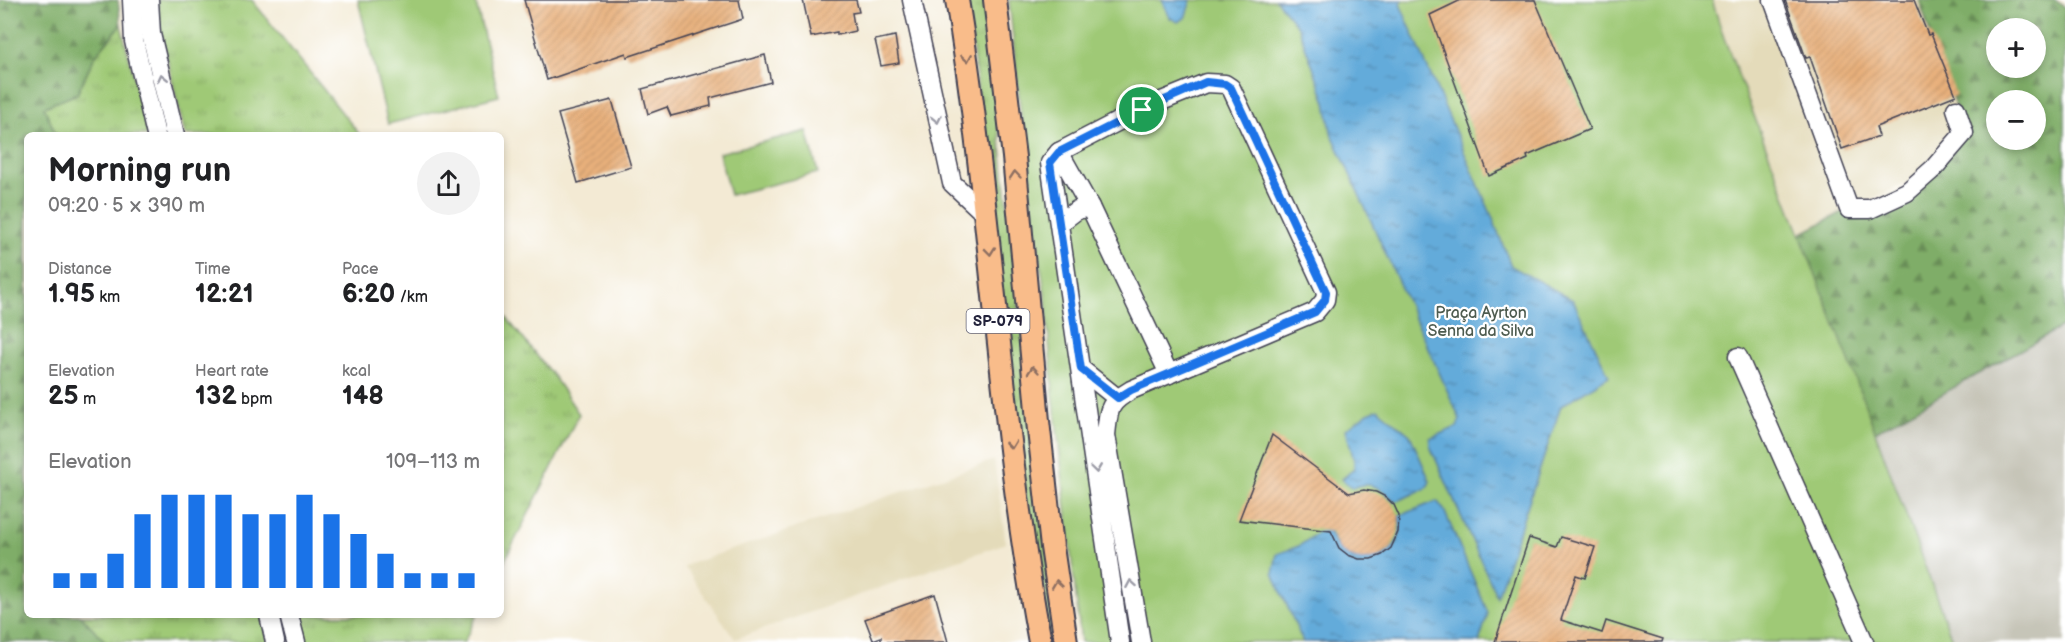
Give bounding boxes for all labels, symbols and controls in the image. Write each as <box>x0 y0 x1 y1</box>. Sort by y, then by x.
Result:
map controls <box>1986 18 2046 150</box>
button: + <box>1986 18 2046 78</box>
one-way arrow <box>960 53 972 62</box>
one-way arrow <box>156 73 169 83</box>
pin <box>1116 84 1167 135</box>
button: − <box>1986 90 2046 150</box>
icon: arrive <box>1125 93 1158 126</box>
one-way arrow <box>930 114 943 124</box>
text: Morning run <box>48 151 231 191</box>
button: share <box>417 152 480 215</box>
one-way arrow <box>1009 171 1022 180</box>
text: 09:20 · 5 × 390 m <box>48 194 205 218</box>
one-way arrow <box>983 247 996 256</box>
text: Distance <box>48 260 112 279</box>
text: Time <box>195 260 230 279</box>
text: Pace <box>342 260 378 279</box>
text: 1.95 <box>48 279 95 310</box>
text: 12:21 <box>195 279 254 310</box>
text: 6:20 <box>342 279 395 310</box>
text: km <box>95 288 120 307</box>
text: /km <box>395 288 428 307</box>
park label: Praça Ayrton Senna da Silva <box>1428 304 1534 341</box>
road number: SP-079 <box>966 309 1030 333</box>
text: Elevation <box>48 362 115 381</box>
text: Heart rate <box>195 362 269 381</box>
text: kcal <box>342 362 371 381</box>
one-way arrow <box>1027 365 1040 374</box>
text: 25 <box>48 381 79 412</box>
text: 132 <box>195 381 237 412</box>
text: 148 <box>342 381 384 412</box>
text: m <box>79 390 96 409</box>
text: bpm <box>237 390 273 409</box>
one-way arrow <box>1005 441 1017 450</box>
text: Elevation <box>48 450 131 474</box>
text: 109–113 m <box>386 450 480 474</box>
one-way arrow <box>1089 464 1101 473</box>
one-way arrow <box>1052 580 1064 589</box>
one-way arrow <box>1126 580 1138 589</box>

